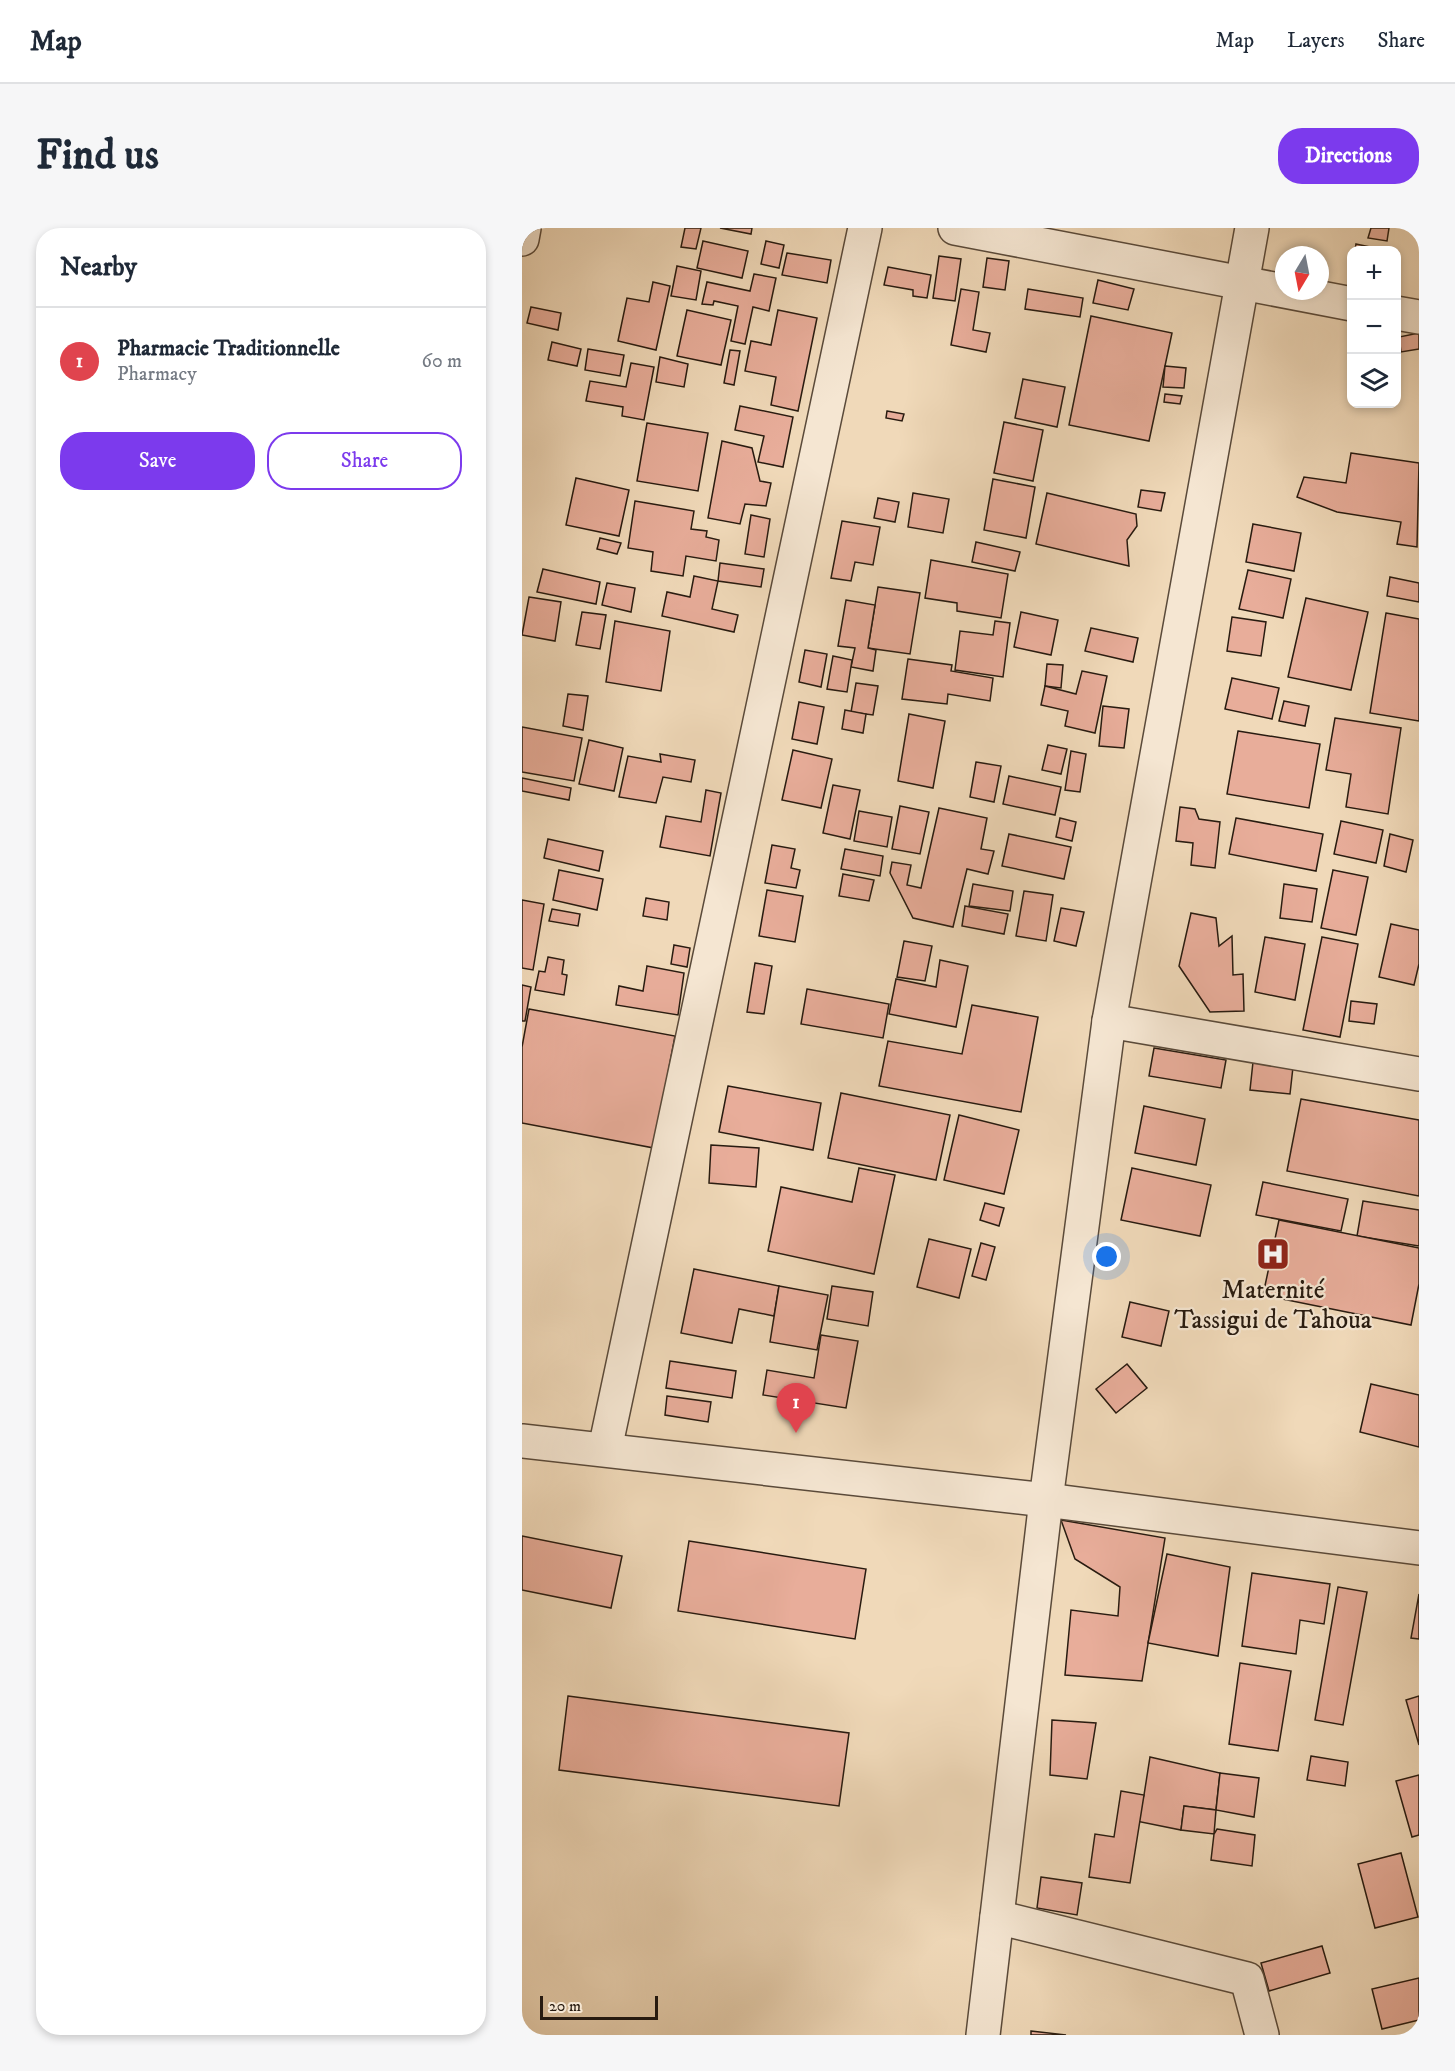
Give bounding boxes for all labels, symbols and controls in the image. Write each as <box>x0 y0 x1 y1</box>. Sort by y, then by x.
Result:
text: Map <box>30 24 82 59</box>
text: Map <box>1215 28 1254 54</box>
text: Layers <box>1287 28 1345 54</box>
text: Share <box>1378 28 1425 54</box>
button: Directions <box>1278 128 1419 184</box>
text: Find us <box>36 130 159 182</box>
north arrow <box>1275 246 1329 300</box>
map controls <box>1347 246 1401 408</box>
button: + <box>1347 246 1401 300</box>
text: Nearby <box>60 251 137 284</box>
button: − <box>1347 300 1401 354</box>
text: Pharmacie Traditionnelle <box>117 335 340 362</box>
text: 1 <box>76 349 83 374</box>
text: 60 m <box>422 349 462 374</box>
button: layers <box>1347 354 1401 408</box>
text: Pharmacy <box>117 362 197 387</box>
button: Save <box>60 432 255 490</box>
button: Share <box>267 432 462 490</box>
hospital icon: Maternité Tassigui de Tahoua <box>1255 1236 1291 1272</box>
your location <box>1092 1242 1121 1271</box>
place label: Maternité Tassigui de Tahoua <box>1174 1274 1372 1337</box>
pin: 1 <box>776 1384 816 1433</box>
scale bar <box>540 1993 658 2020</box>
text: 20 m <box>549 1996 581 2016</box>

